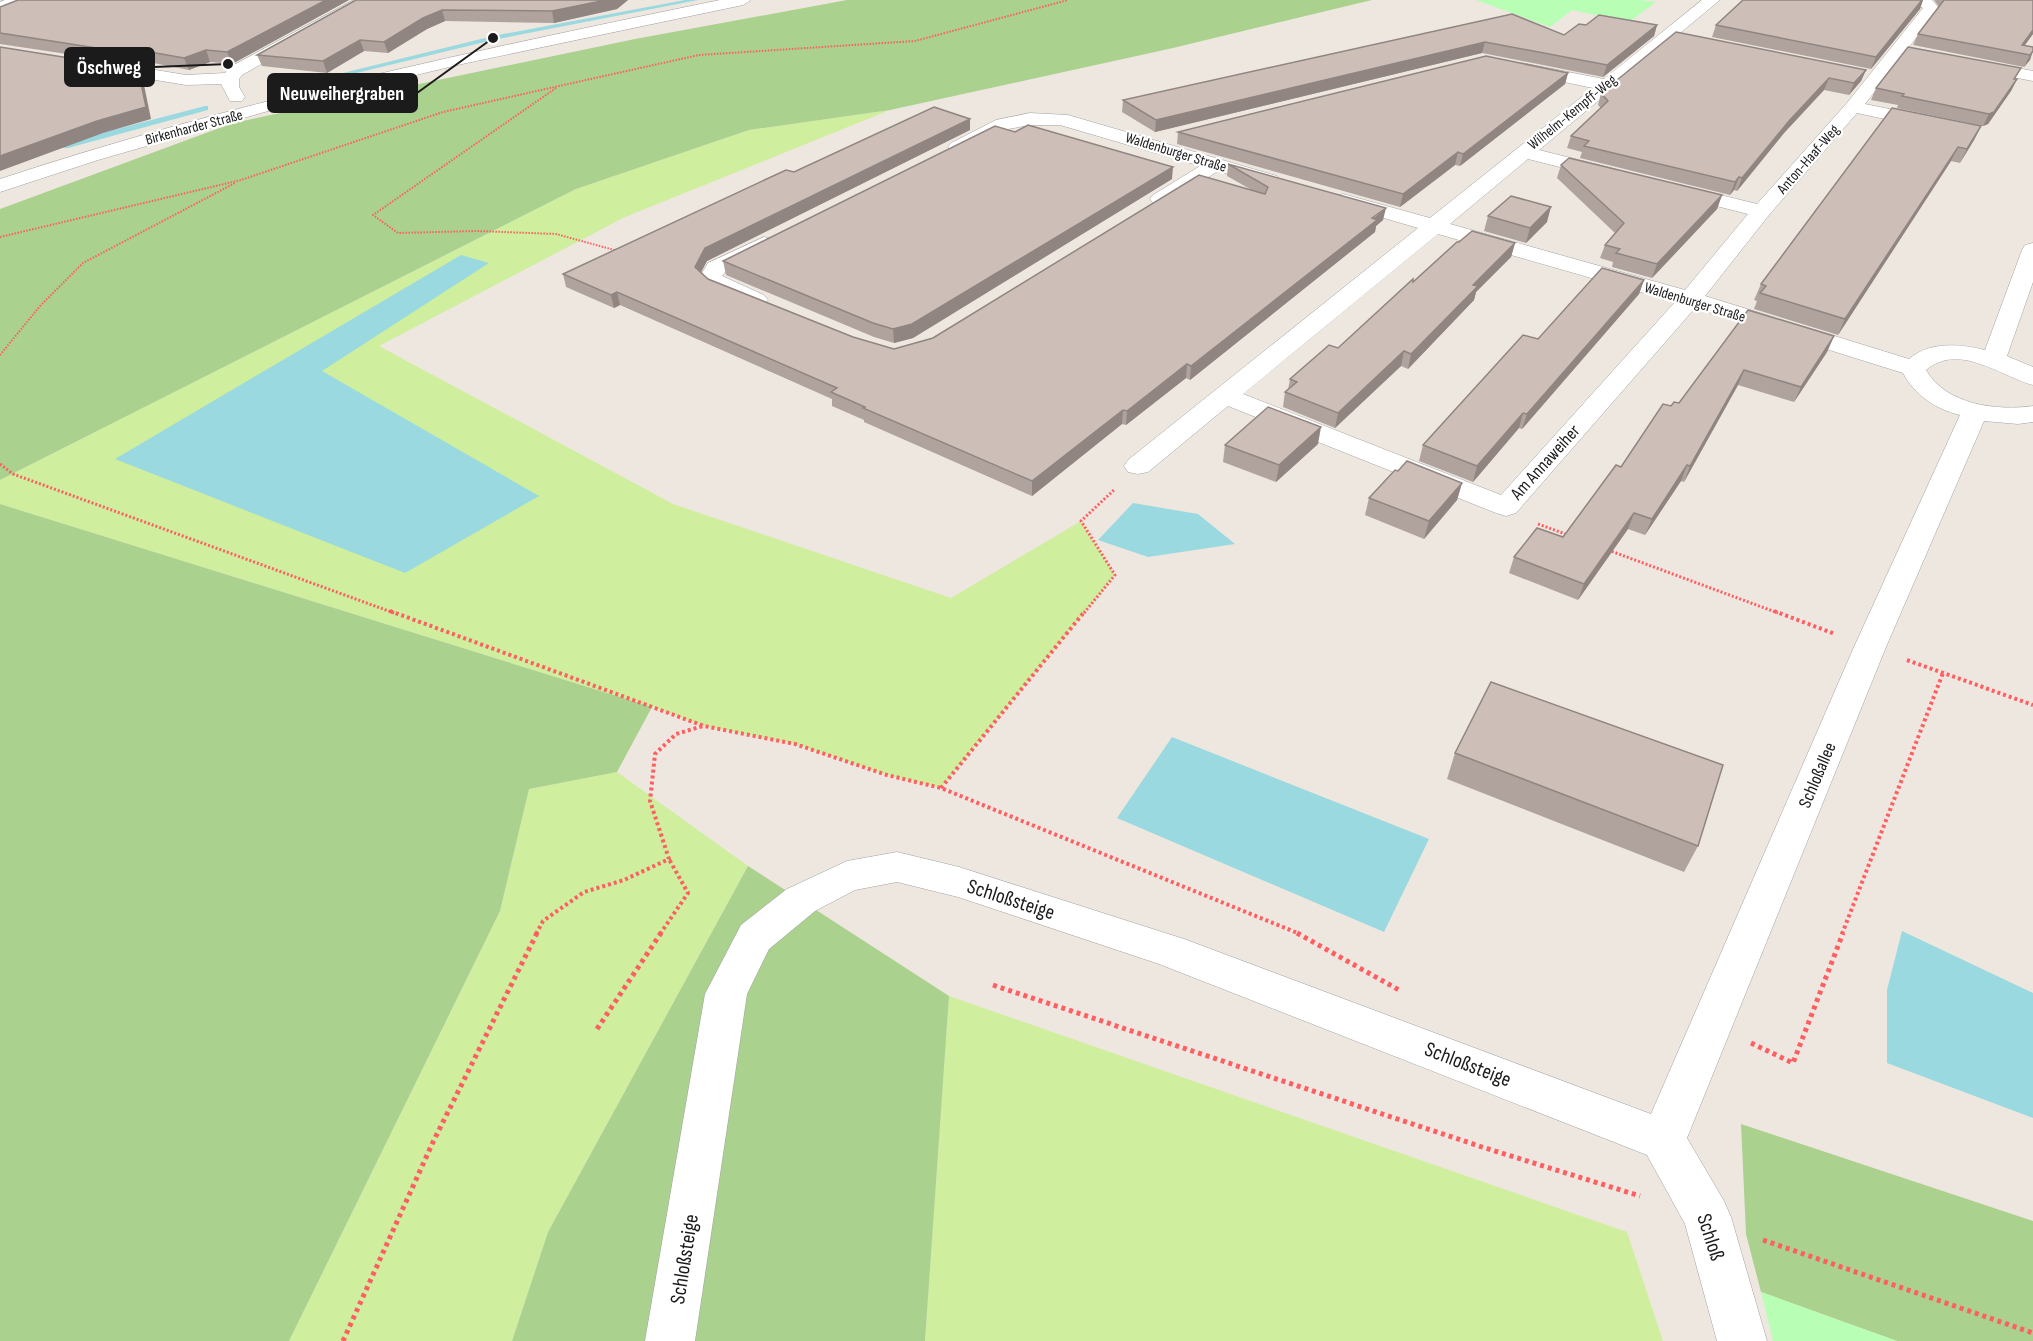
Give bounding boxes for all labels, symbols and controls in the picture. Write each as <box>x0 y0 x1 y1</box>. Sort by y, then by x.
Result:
callout: Öschweg <box>65 48 154 86</box>
text: Öschweg <box>77 56 142 80</box>
street label: Wilhelm-Kempff-Weg <box>1524 71 1621 154</box>
callout: Neuweihergraben <box>268 74 417 112</box>
text: Neuweihergraben <box>280 82 404 106</box>
street label: Birkenharder Straße <box>143 105 245 150</box>
street label: Anton-Haaf-Weg <box>1772 121 1844 199</box>
street label: Waldenburger Straße <box>1123 128 1229 177</box>
street label: Waldenburger Straße <box>1642 278 1748 327</box>
street label: Am Annaweiher <box>1506 421 1584 505</box>
street label: Schloßallee <box>1794 739 1841 811</box>
street label: Schloßsteige <box>964 874 1058 925</box>
street label: Schloßsteige <box>1421 1037 1515 1092</box>
street label: Schloß <box>1691 1211 1730 1264</box>
street label: Schloßsteige <box>665 1212 704 1306</box>

